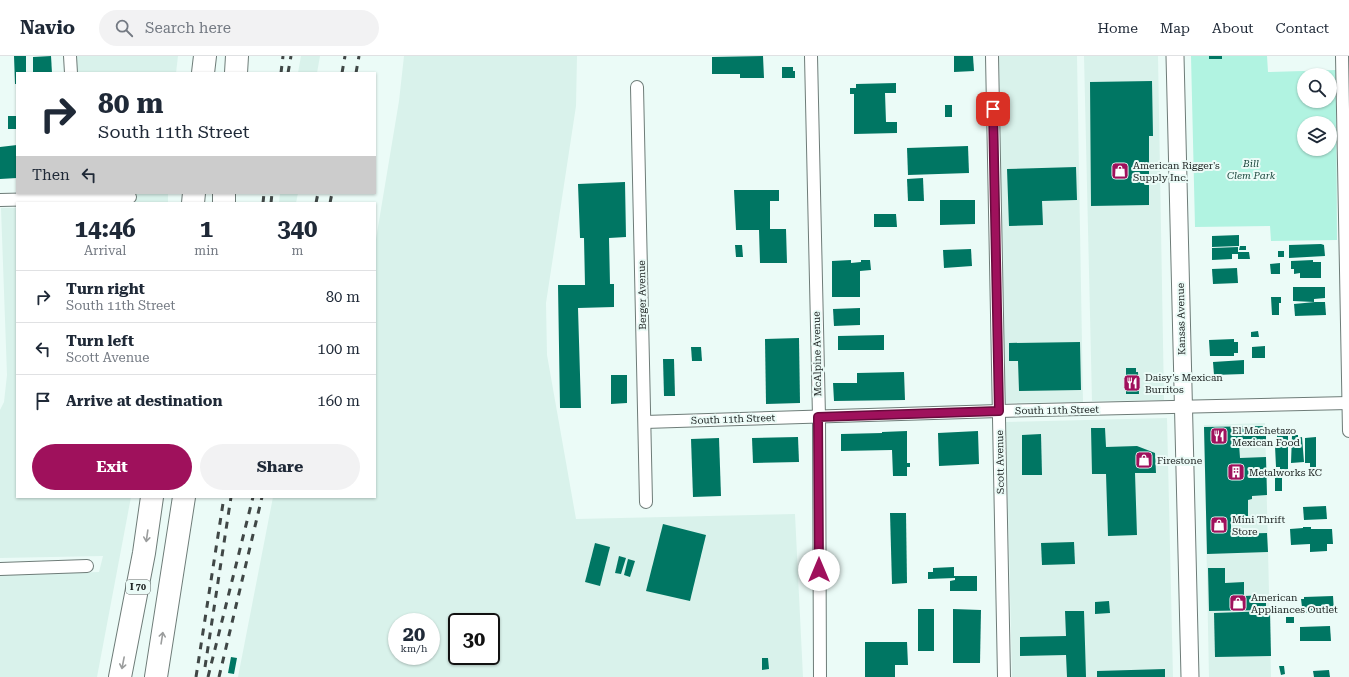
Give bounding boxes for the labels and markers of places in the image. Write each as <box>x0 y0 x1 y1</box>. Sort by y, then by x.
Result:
pin <box>976 92 1010 126</box>
place label: American Rigger's Supply Inc. <box>1133 160 1220 183</box>
shop icon: American Rigger's Supply Inc. <box>1110 161 1130 181</box>
place label: Daisy's Mexican Burritos <box>1145 372 1223 395</box>
restaurant icon: Daisy's Mexican Burritos <box>1122 373 1142 393</box>
place label: El Machetazo Mexican Food <box>1232 425 1301 448</box>
restaurant icon: El Machetazo Mexican Food <box>1209 426 1229 446</box>
shop icon: Firestone <box>1134 450 1154 470</box>
place label: Firestone <box>1157 455 1203 466</box>
building icon: Metalworks KC <box>1226 462 1246 482</box>
place label: Metalworks KC <box>1249 467 1322 478</box>
place label: Mini Thrift Store <box>1232 514 1285 537</box>
shop icon: Mini Thrift Store <box>1209 515 1229 535</box>
place label: American Appliances Outlet <box>1251 592 1338 615</box>
shop icon: American Appliances Outlet <box>1228 593 1248 613</box>

